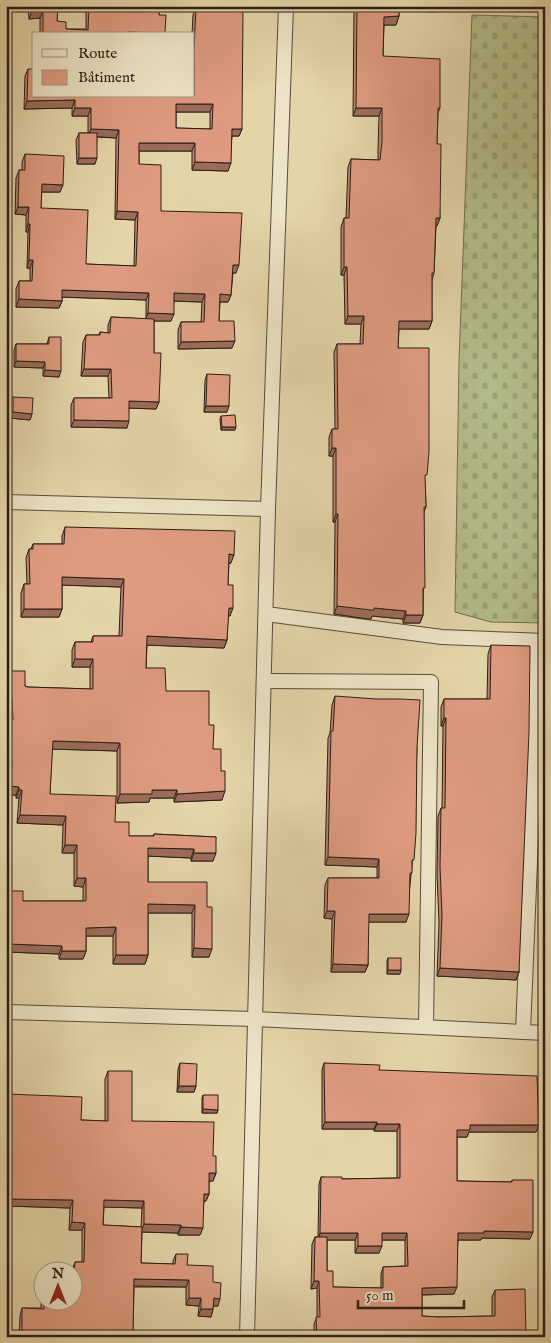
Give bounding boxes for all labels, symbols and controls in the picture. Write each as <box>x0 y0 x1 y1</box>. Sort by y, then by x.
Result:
legend <box>32 32 195 98</box>
text: Route <box>78 44 117 63</box>
text: Bâtiment <box>78 68 135 87</box>
north arrow <box>32 1260 82 1310</box>
text: N <box>51 1265 64 1283</box>
scale bar <box>358 1278 465 1310</box>
text: 50 m <box>366 1286 394 1305</box>

